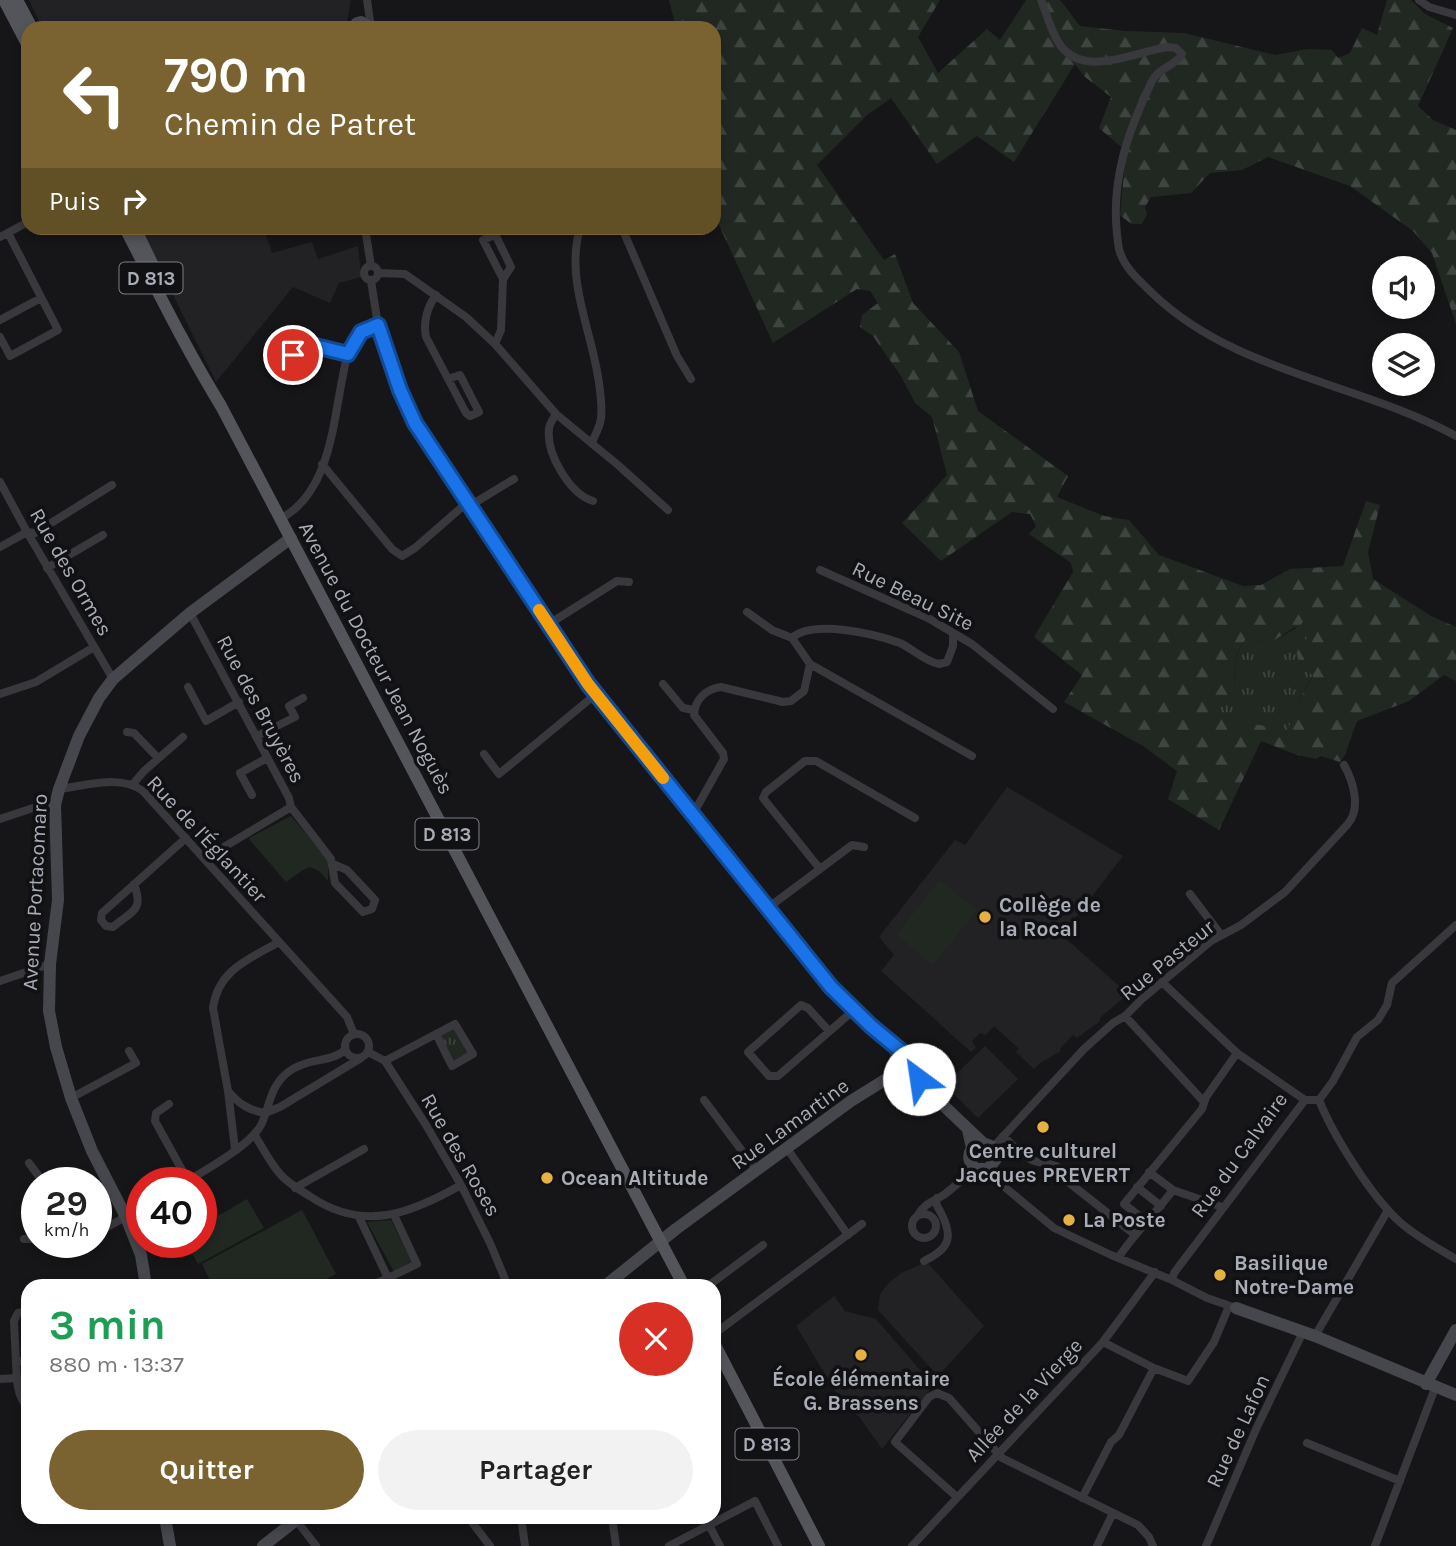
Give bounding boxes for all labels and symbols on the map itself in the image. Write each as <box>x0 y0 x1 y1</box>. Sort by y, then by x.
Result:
road number: D 813 <box>120 262 182 294</box>
pin <box>263 325 323 385</box>
street label: Rue des Ormes <box>25 504 117 640</box>
street label: Avenue du Docteur Jean Noguès <box>294 518 458 798</box>
street label: Rue Beau Site <box>848 556 978 636</box>
street label: Rue des Bruyères <box>212 631 310 787</box>
street label: Rue de l'Églantier <box>142 771 272 908</box>
street label: Avenue Portacomaro <box>18 793 52 991</box>
road number: D 813 <box>416 818 478 849</box>
place label: Collège de la Rocal <box>999 893 1101 941</box>
marker: Collège de la Rocal <box>977 909 993 925</box>
street label: Rue Pasteur <box>1115 914 1219 1005</box>
position arrow <box>882 1042 956 1116</box>
street label: Rue Lamartine <box>727 1073 853 1175</box>
street label: Rue du Calvaire <box>1186 1088 1292 1222</box>
street label: Rue des Roses <box>416 1089 506 1221</box>
marker: Centre culturel Jacques PREVERT <box>1035 1119 1051 1135</box>
place label: Centre culturel Jacques PREVERT <box>956 1139 1131 1188</box>
place label: Ocean Altitude <box>561 1166 708 1190</box>
speed limit sign: 40 <box>126 1167 217 1258</box>
marker: Ocean Altitude <box>539 1170 555 1186</box>
place label: La Poste <box>1083 1208 1166 1232</box>
marker: La Poste <box>1061 1212 1077 1228</box>
place label: Basilique Notre-Dame <box>1234 1251 1354 1299</box>
marker: Basilique Notre-Dame <box>1212 1267 1228 1283</box>
street label: Allée de la Vierge <box>961 1333 1087 1467</box>
marker: École élémentaire G. Brassens <box>853 1347 869 1363</box>
place label: École élémentaire G. Brassens <box>772 1365 950 1415</box>
street label: Rue de Lafon <box>1201 1371 1275 1491</box>
road number: D 813 <box>736 1428 798 1460</box>

